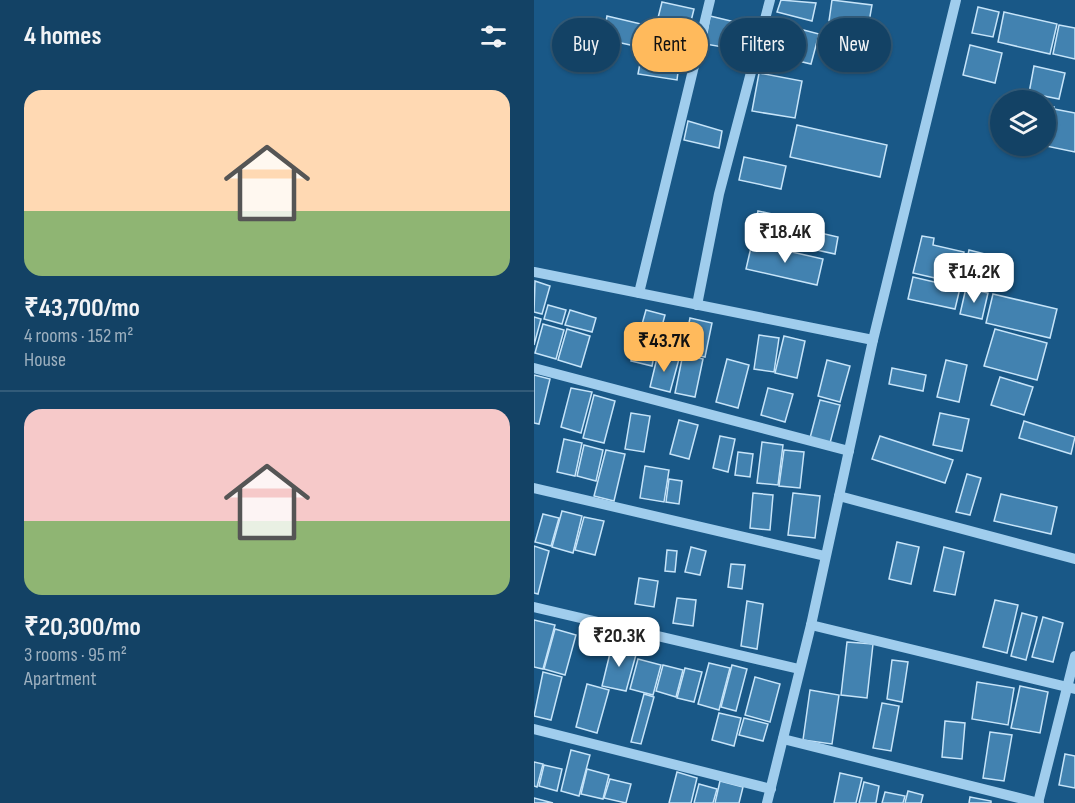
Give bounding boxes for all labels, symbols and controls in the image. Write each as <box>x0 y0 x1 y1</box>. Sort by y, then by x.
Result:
chip: Buy <box>552 18 620 72</box>
chip: Rent <box>632 18 708 72</box>
chip: Filters <box>720 18 806 72</box>
chip: New <box>818 18 891 72</box>
icon: filters <box>477 20 510 53</box>
text: 4 homes <box>24 21 101 52</box>
map controls <box>990 90 1056 156</box>
button: layers <box>990 90 1056 156</box>
icon: home <box>213 129 321 237</box>
pin: ₹18.4K <box>736 213 834 264</box>
text: ₹18.4K <box>759 220 811 244</box>
pin: ₹14.2K <box>925 253 1023 304</box>
text: ₹14.2K <box>948 260 1000 284</box>
text: ₹43,700/mo <box>24 293 140 324</box>
pin: ₹43.7K <box>615 322 713 373</box>
text: 4 rooms · 152 m² <box>24 324 133 348</box>
text: ₹43.7K <box>638 329 690 353</box>
text: House <box>24 348 66 372</box>
icon: home <box>213 448 321 556</box>
text: ₹20,300/mo <box>24 612 141 643</box>
pin: ₹20.3K <box>570 617 668 668</box>
text: ₹20.3K <box>593 624 645 648</box>
text: 3 rooms · 95 m² <box>24 643 127 667</box>
text: Apartment <box>24 667 97 691</box>

